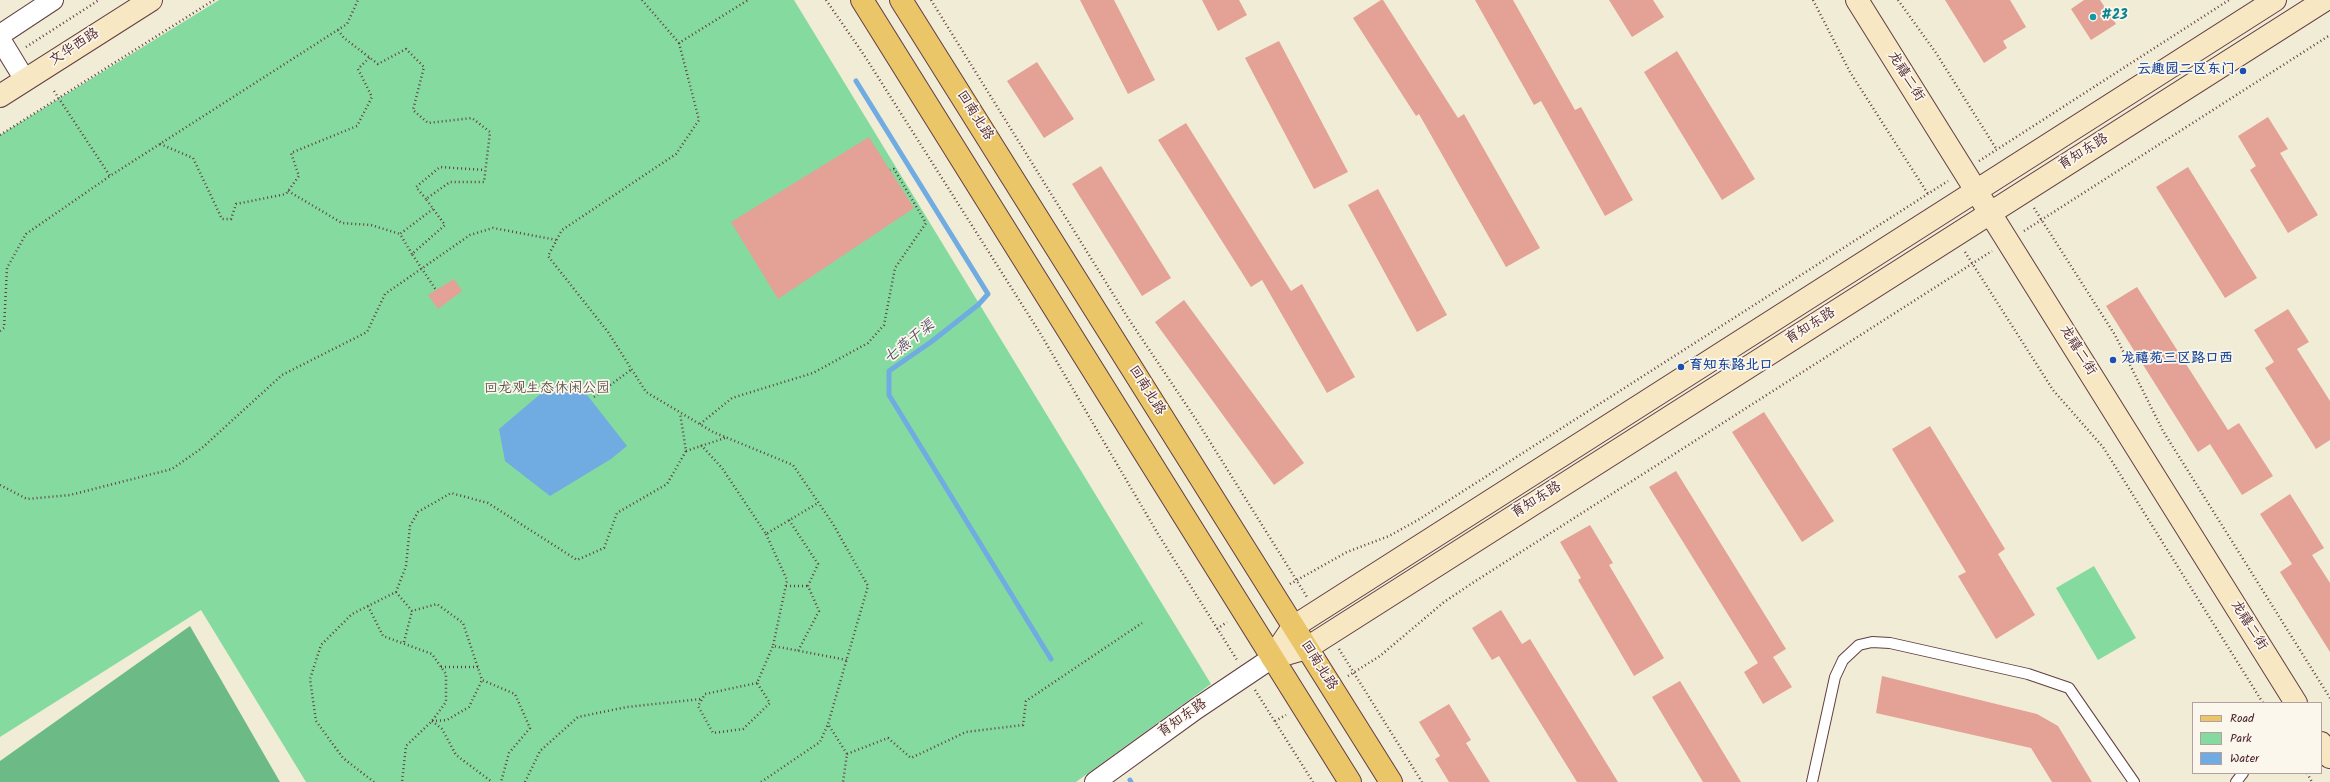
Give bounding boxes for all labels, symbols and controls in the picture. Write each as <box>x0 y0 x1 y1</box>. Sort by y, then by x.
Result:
place label: #23 <box>2101 9 2128 25</box>
marker: #23 <box>2088 12 2098 22</box>
street label: 文华西路 <box>47 26 103 70</box>
street label: 龙禧二街 <box>1883 49 1927 105</box>
place label: 云趣园二区东门 <box>2137 63 2235 79</box>
marker: 云趣园二区东门 <box>2238 66 2248 76</box>
street label: 回南北路 <box>952 88 996 144</box>
street label: 育知东路 <box>2056 131 2112 175</box>
street label: 育知东路 <box>1783 305 1839 349</box>
water label: 七燕干渠 <box>881 317 939 369</box>
street label: 龙禧二街 <box>2055 323 2099 379</box>
place label: 龙禧苑三区路口西 <box>2121 352 2233 368</box>
marker: 龙禧苑三区路口西 <box>2108 355 2118 365</box>
place label: 育知东路北口 <box>1689 359 1773 375</box>
marker: 育知东路北口 <box>1676 362 1686 372</box>
street label: 回南北路 <box>1124 363 1168 419</box>
park label: 回龙观生态休闲公园 <box>484 382 610 398</box>
street label: 育知东路 <box>1509 479 1565 523</box>
street label: 龙禧二街 <box>2226 598 2270 654</box>
street label: 回南北路 <box>1296 638 1340 694</box>
street label: 育知东路 <box>1155 696 1211 742</box>
legend <box>2192 702 2322 774</box>
text: Road <box>2230 709 2254 728</box>
text: Park <box>2230 729 2252 748</box>
text: Water <box>2230 749 2259 768</box>

